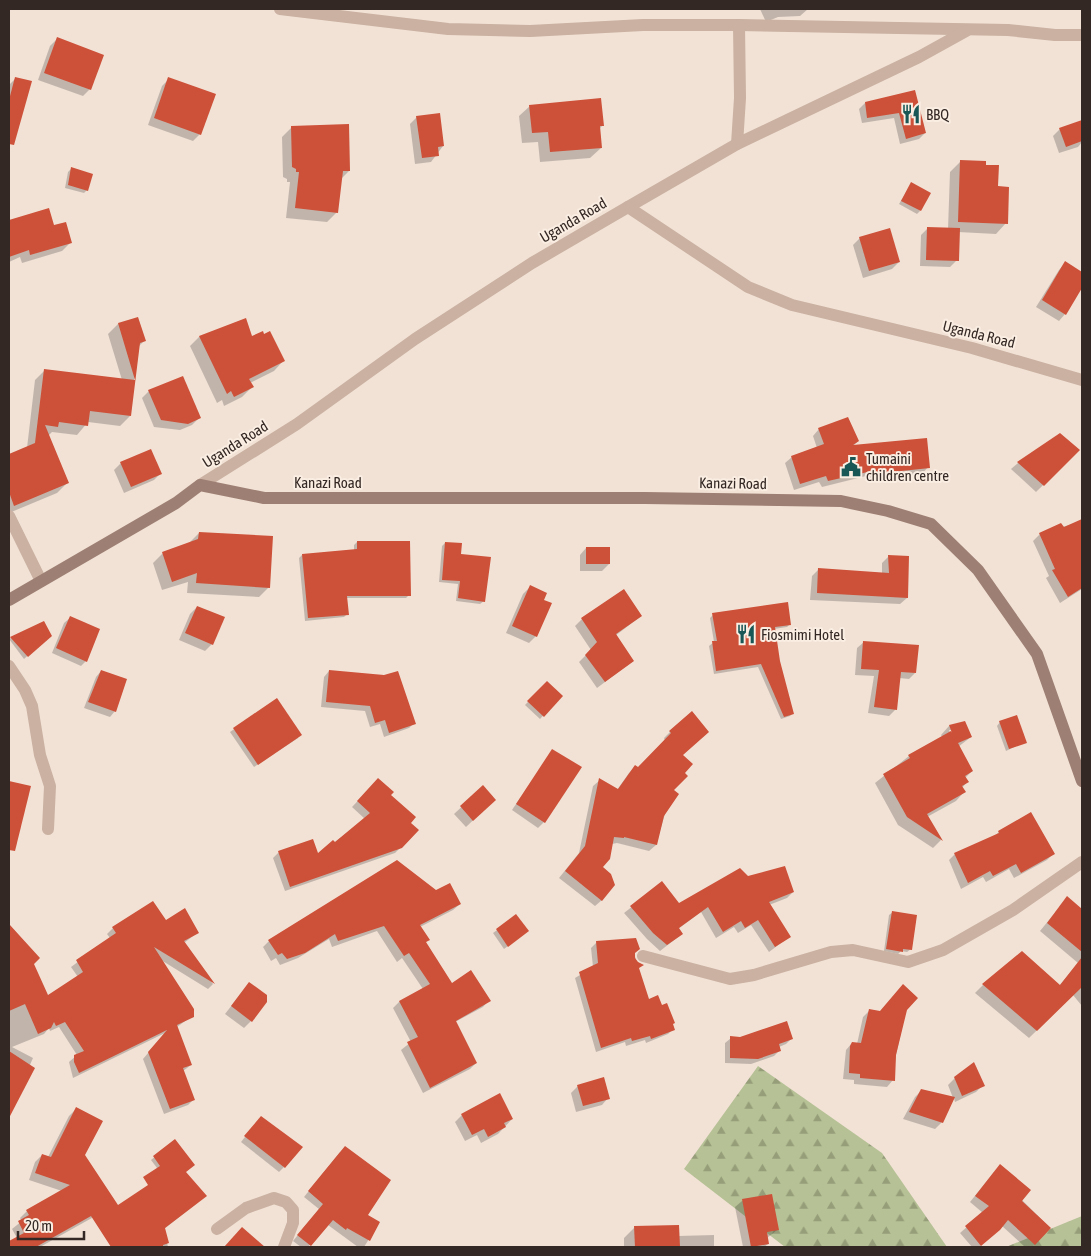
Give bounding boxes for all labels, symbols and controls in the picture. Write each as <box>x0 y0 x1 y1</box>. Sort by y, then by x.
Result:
restaurant icon: BBQ <box>900 103 922 125</box>
place label: BBQ <box>926 106 949 123</box>
street label: Uganda Road <box>537 194 609 246</box>
street label: Uganda Road <box>941 317 1017 351</box>
street label: Uganda Road <box>199 417 271 471</box>
place label: Tumaini children centre <box>866 450 949 484</box>
public building icon: Tumaini children centre <box>840 456 862 478</box>
street label: Kanazi Road <box>294 474 362 491</box>
street label: Kanazi Road <box>699 474 767 492</box>
restaurant icon: Fiosmimi Hotel <box>735 623 757 645</box>
place label: Fiosmimi Hotel <box>761 626 844 643</box>
scale bar <box>18 1208 84 1240</box>
text: 20 m <box>25 1217 52 1234</box>

